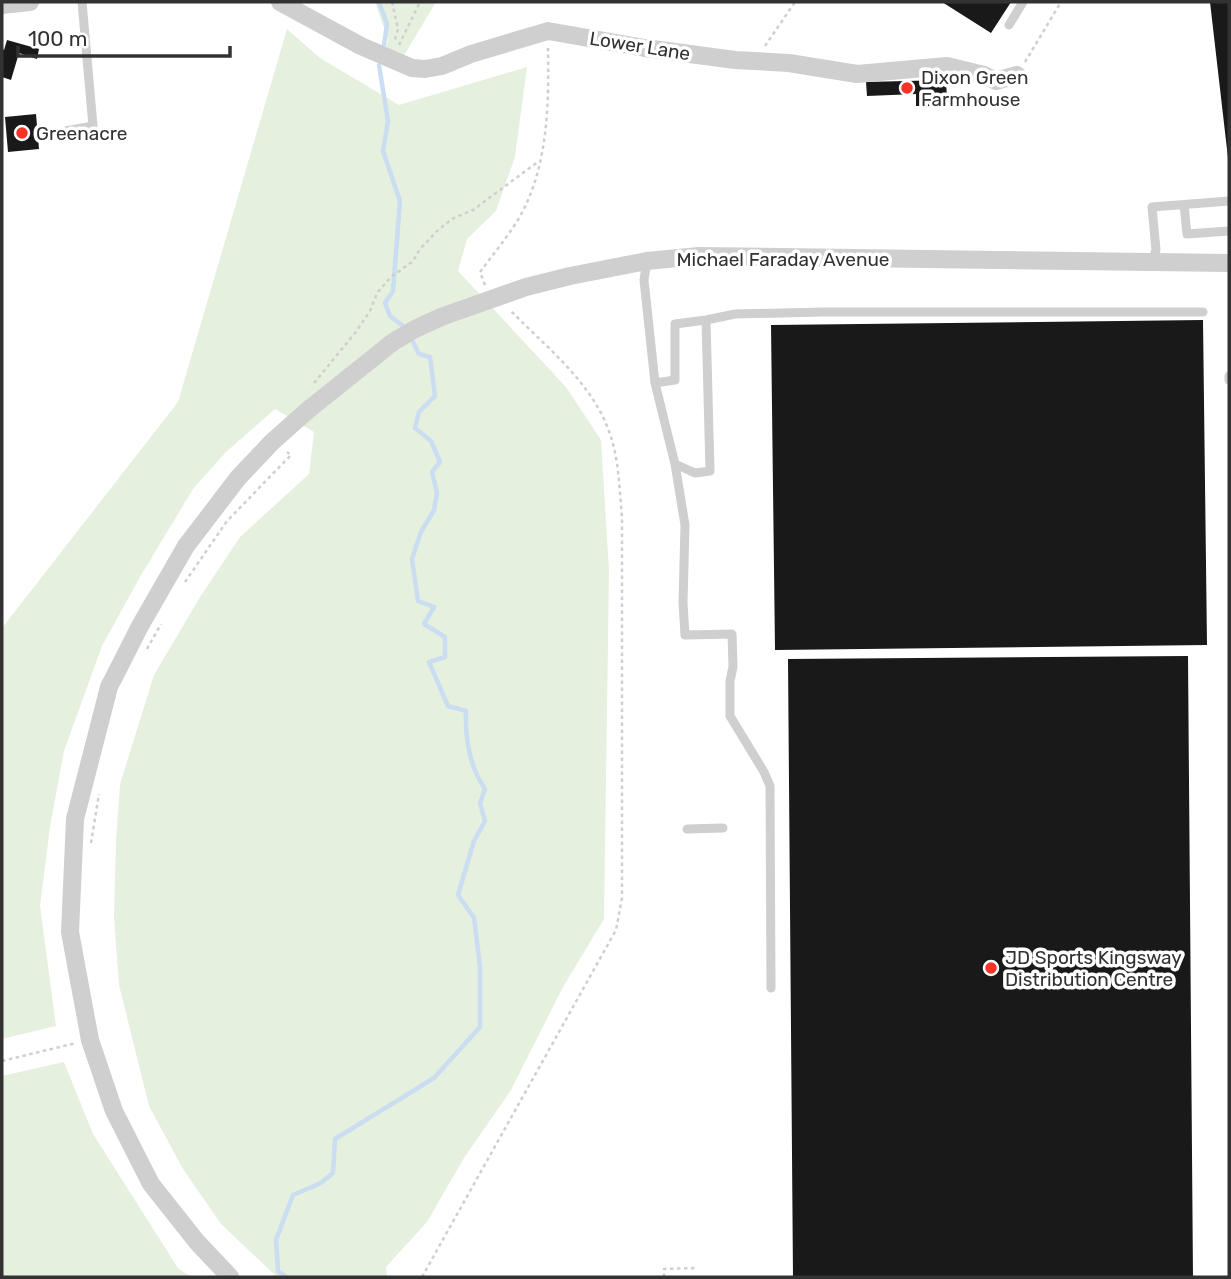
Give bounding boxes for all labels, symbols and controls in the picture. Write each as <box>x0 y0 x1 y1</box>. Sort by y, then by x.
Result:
scale bar <box>18 14 229 58</box>
text: 100 m <box>28 26 87 51</box>
street label: Lower Lane <box>588 27 692 65</box>
place label: Dixon Green Farmhouse <box>921 66 1029 111</box>
marker: Dixon Green Farmhouse <box>899 80 915 96</box>
place label: Greenacre <box>36 122 127 145</box>
marker: Greenacre <box>14 125 30 141</box>
street label: Michael Faraday Avenue <box>677 248 890 271</box>
place label: JD Sports Kingsway Distribution Centre <box>1005 946 1182 991</box>
marker: JD Sports Kingsway Distribution Centre <box>983 960 999 976</box>

